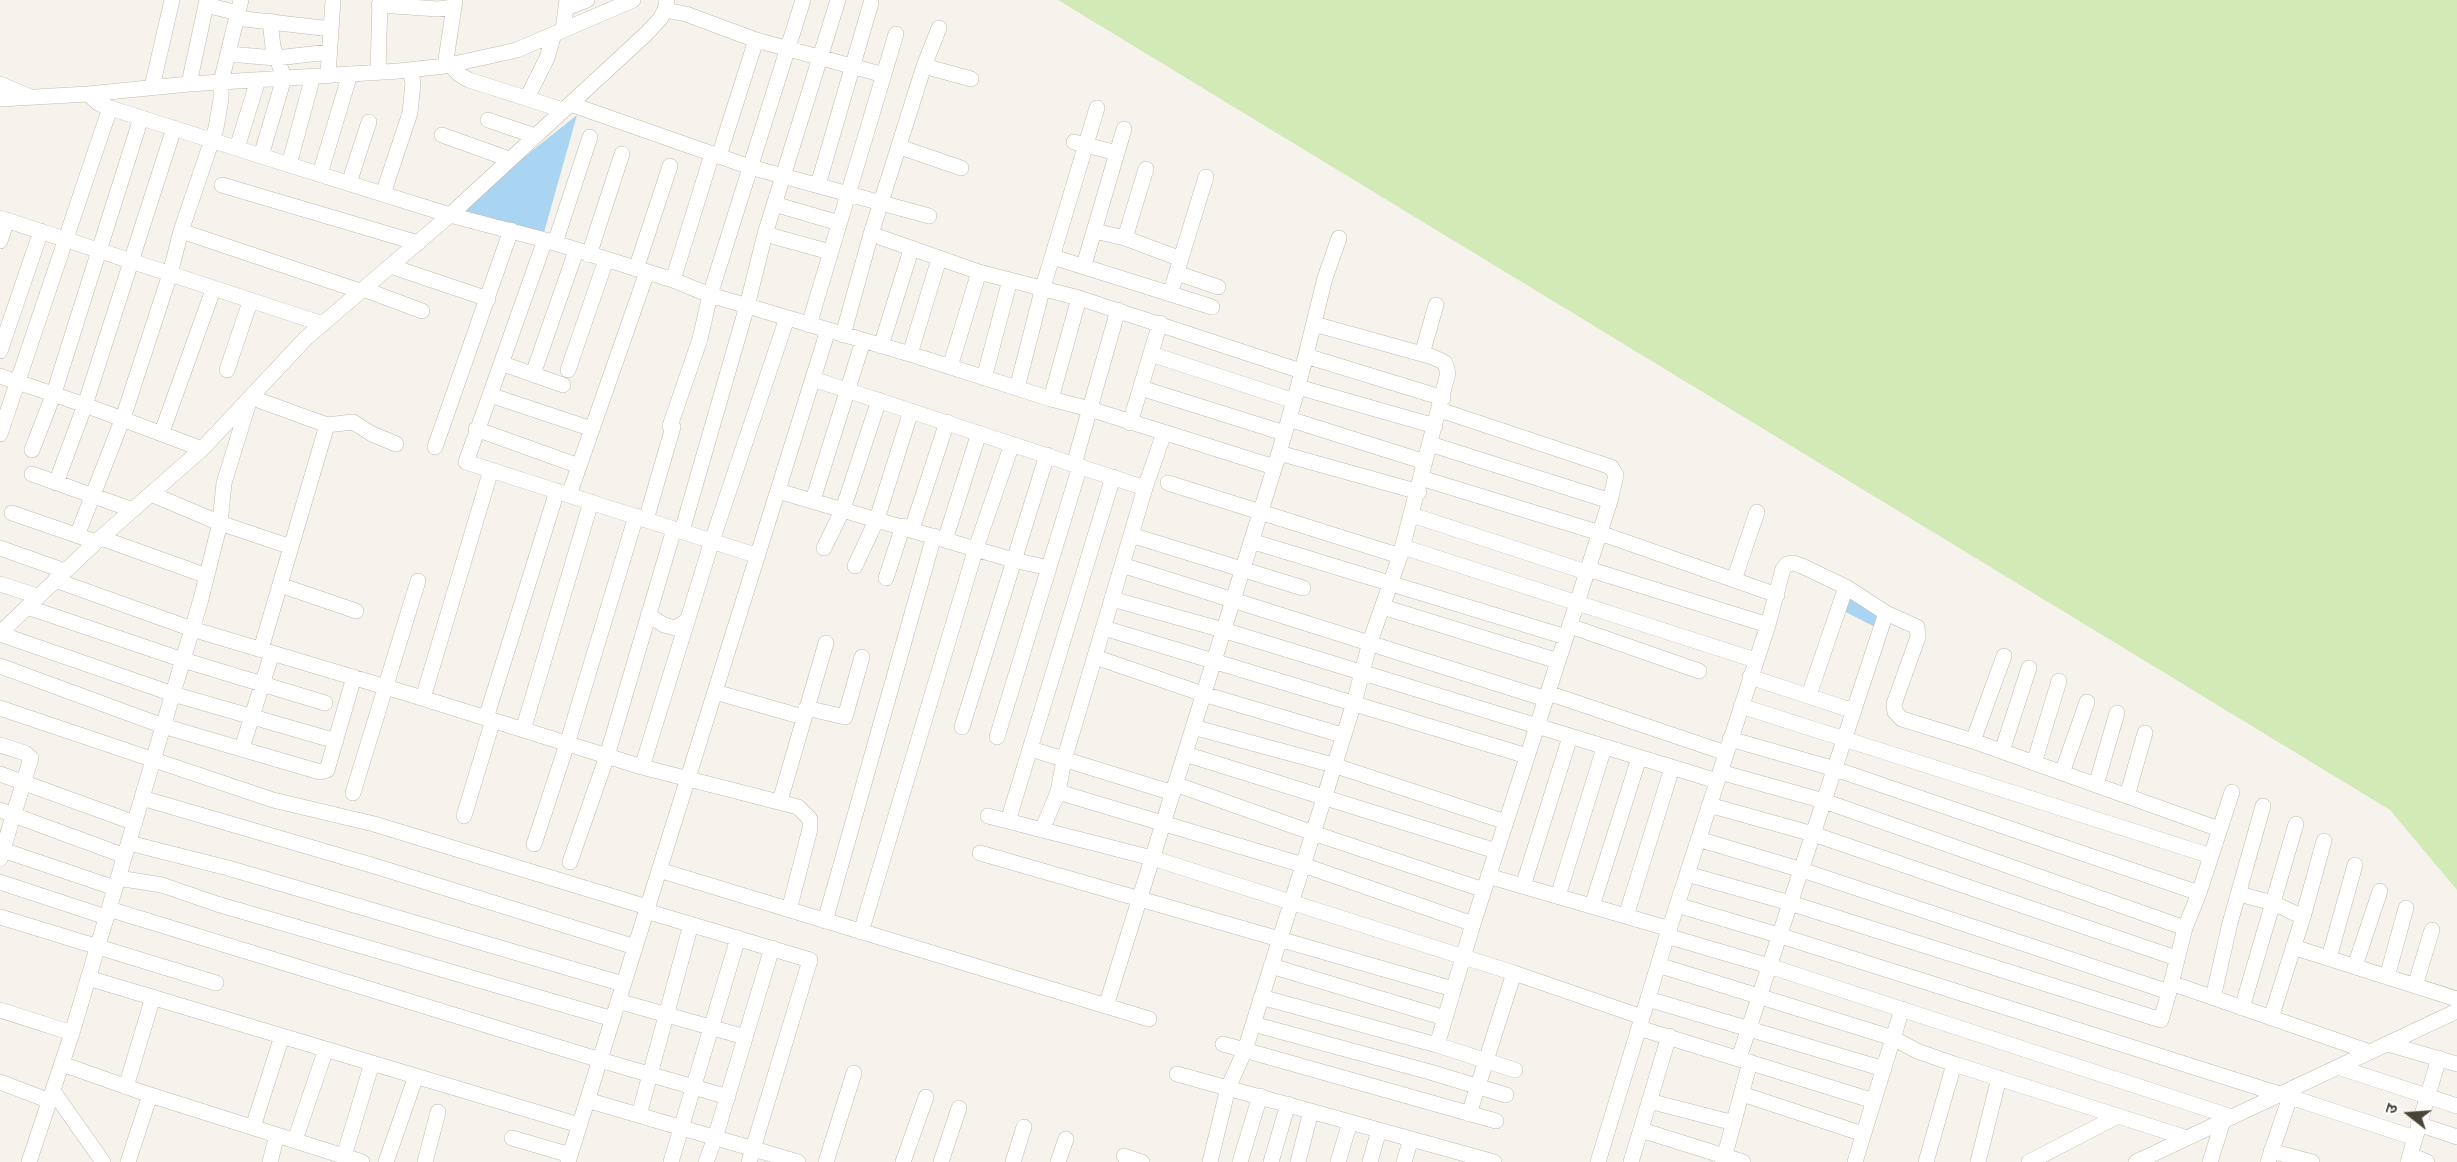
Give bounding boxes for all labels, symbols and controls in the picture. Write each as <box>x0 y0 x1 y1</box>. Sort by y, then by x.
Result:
north arrow <box>2379 1084 2439 1144</box>
text: उ <box>2381 1101 2402 1116</box>

